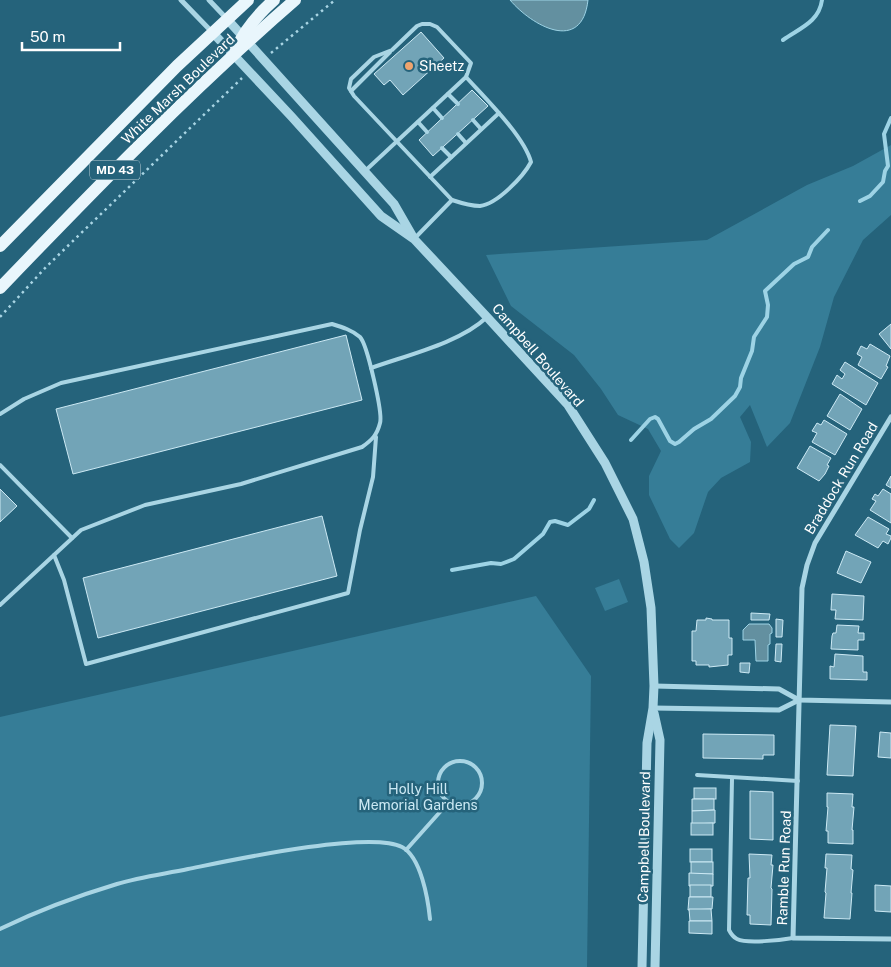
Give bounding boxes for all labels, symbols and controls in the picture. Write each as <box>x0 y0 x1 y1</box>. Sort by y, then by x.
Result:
scale bar <box>22 20 120 52</box>
text: 50 m <box>30 28 65 45</box>
street label: White Marsh Boulevard <box>118 31 238 147</box>
place label: Sheetz <box>419 58 464 74</box>
marker: Sheetz <box>403 60 415 72</box>
road number: MD 43 <box>90 160 140 180</box>
street label: Campbell Boulevard <box>489 300 587 410</box>
street label: Braddock Run Road <box>801 419 881 537</box>
street label: Campbell Boulevard <box>635 771 653 903</box>
park label: Holly Hill Memorial Gardens <box>358 781 478 813</box>
street label: Ramble Run Road <box>774 810 794 926</box>

